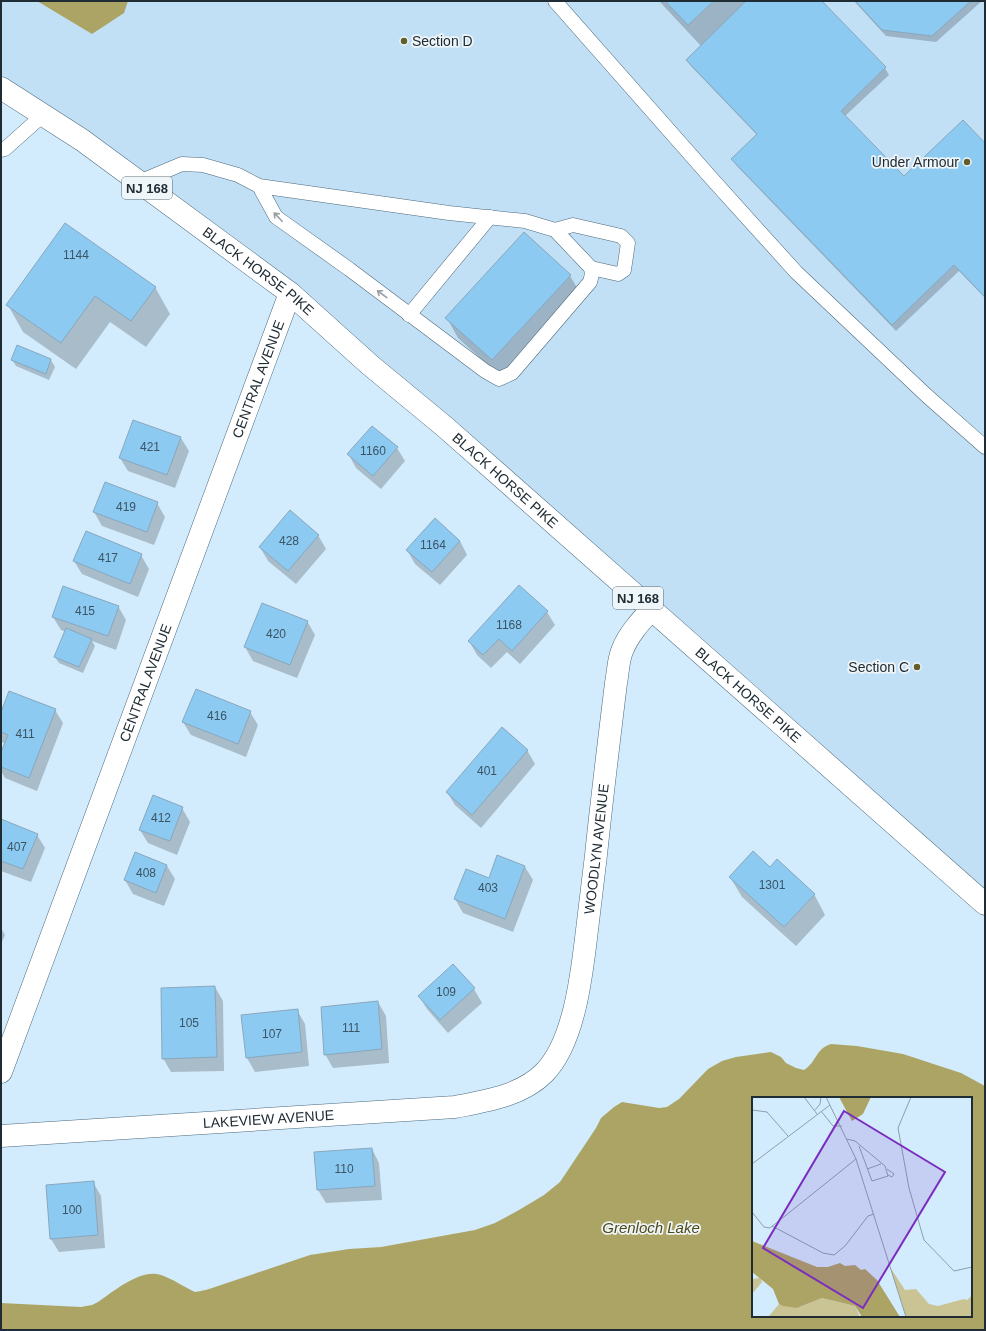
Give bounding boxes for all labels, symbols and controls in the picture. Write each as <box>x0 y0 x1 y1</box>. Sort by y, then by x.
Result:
place label: Section D <box>412 33 473 49</box>
marker: Section D <box>399 36 409 46</box>
place label: Under Armour <box>872 154 959 170</box>
marker: Under Armour <box>962 157 972 167</box>
road number: NJ 168 <box>122 177 172 199</box>
one-way arrow <box>273 212 283 222</box>
street label: BLACK HORSE PIKE <box>200 224 317 319</box>
house number: 1144 <box>63 248 89 262</box>
one-way arrow <box>377 290 388 299</box>
street label: CENTRAL AVENUE <box>229 318 287 440</box>
street label: BLACK HORSE PIKE <box>449 430 561 531</box>
house number: 421 <box>140 440 160 454</box>
house number: 1160 <box>360 444 386 458</box>
house number: 419 <box>116 500 136 514</box>
house number: 428 <box>279 534 299 548</box>
house number: 1164 <box>420 538 446 552</box>
house number: 417 <box>98 551 118 565</box>
road number: NJ 168 <box>613 587 663 609</box>
house number: 415 <box>75 604 95 618</box>
house number: 1168 <box>496 618 522 632</box>
street label: CENTRAL AVENUE <box>116 622 175 744</box>
house number: 420 <box>266 627 286 641</box>
street label: BLACK HORSE PIKE <box>692 644 804 746</box>
place label: Section C <box>848 659 909 675</box>
marker: Section C <box>912 662 922 672</box>
house number: 416 <box>207 709 227 723</box>
house number: 411 <box>15 727 35 741</box>
house number: 401 <box>477 764 497 778</box>
street label: WOODLYN AVENUE <box>581 783 612 915</box>
house number: 412 <box>151 811 171 825</box>
house number: 407 <box>7 840 27 854</box>
house number: 408 <box>136 866 156 880</box>
house number: 1301 <box>759 878 786 892</box>
house number: 403 <box>478 881 498 895</box>
house number: 109 <box>436 985 456 999</box>
house number: 105 <box>179 1016 199 1030</box>
house number: 111 <box>342 1021 360 1035</box>
house number: 107 <box>262 1027 282 1041</box>
inset map <box>752 1097 972 1317</box>
street label: LAKEVIEW AVENUE <box>202 1107 335 1131</box>
house number: 110 <box>334 1162 354 1176</box>
house number: 100 <box>62 1203 82 1217</box>
water label: Grenloch Lake <box>602 1219 700 1236</box>

